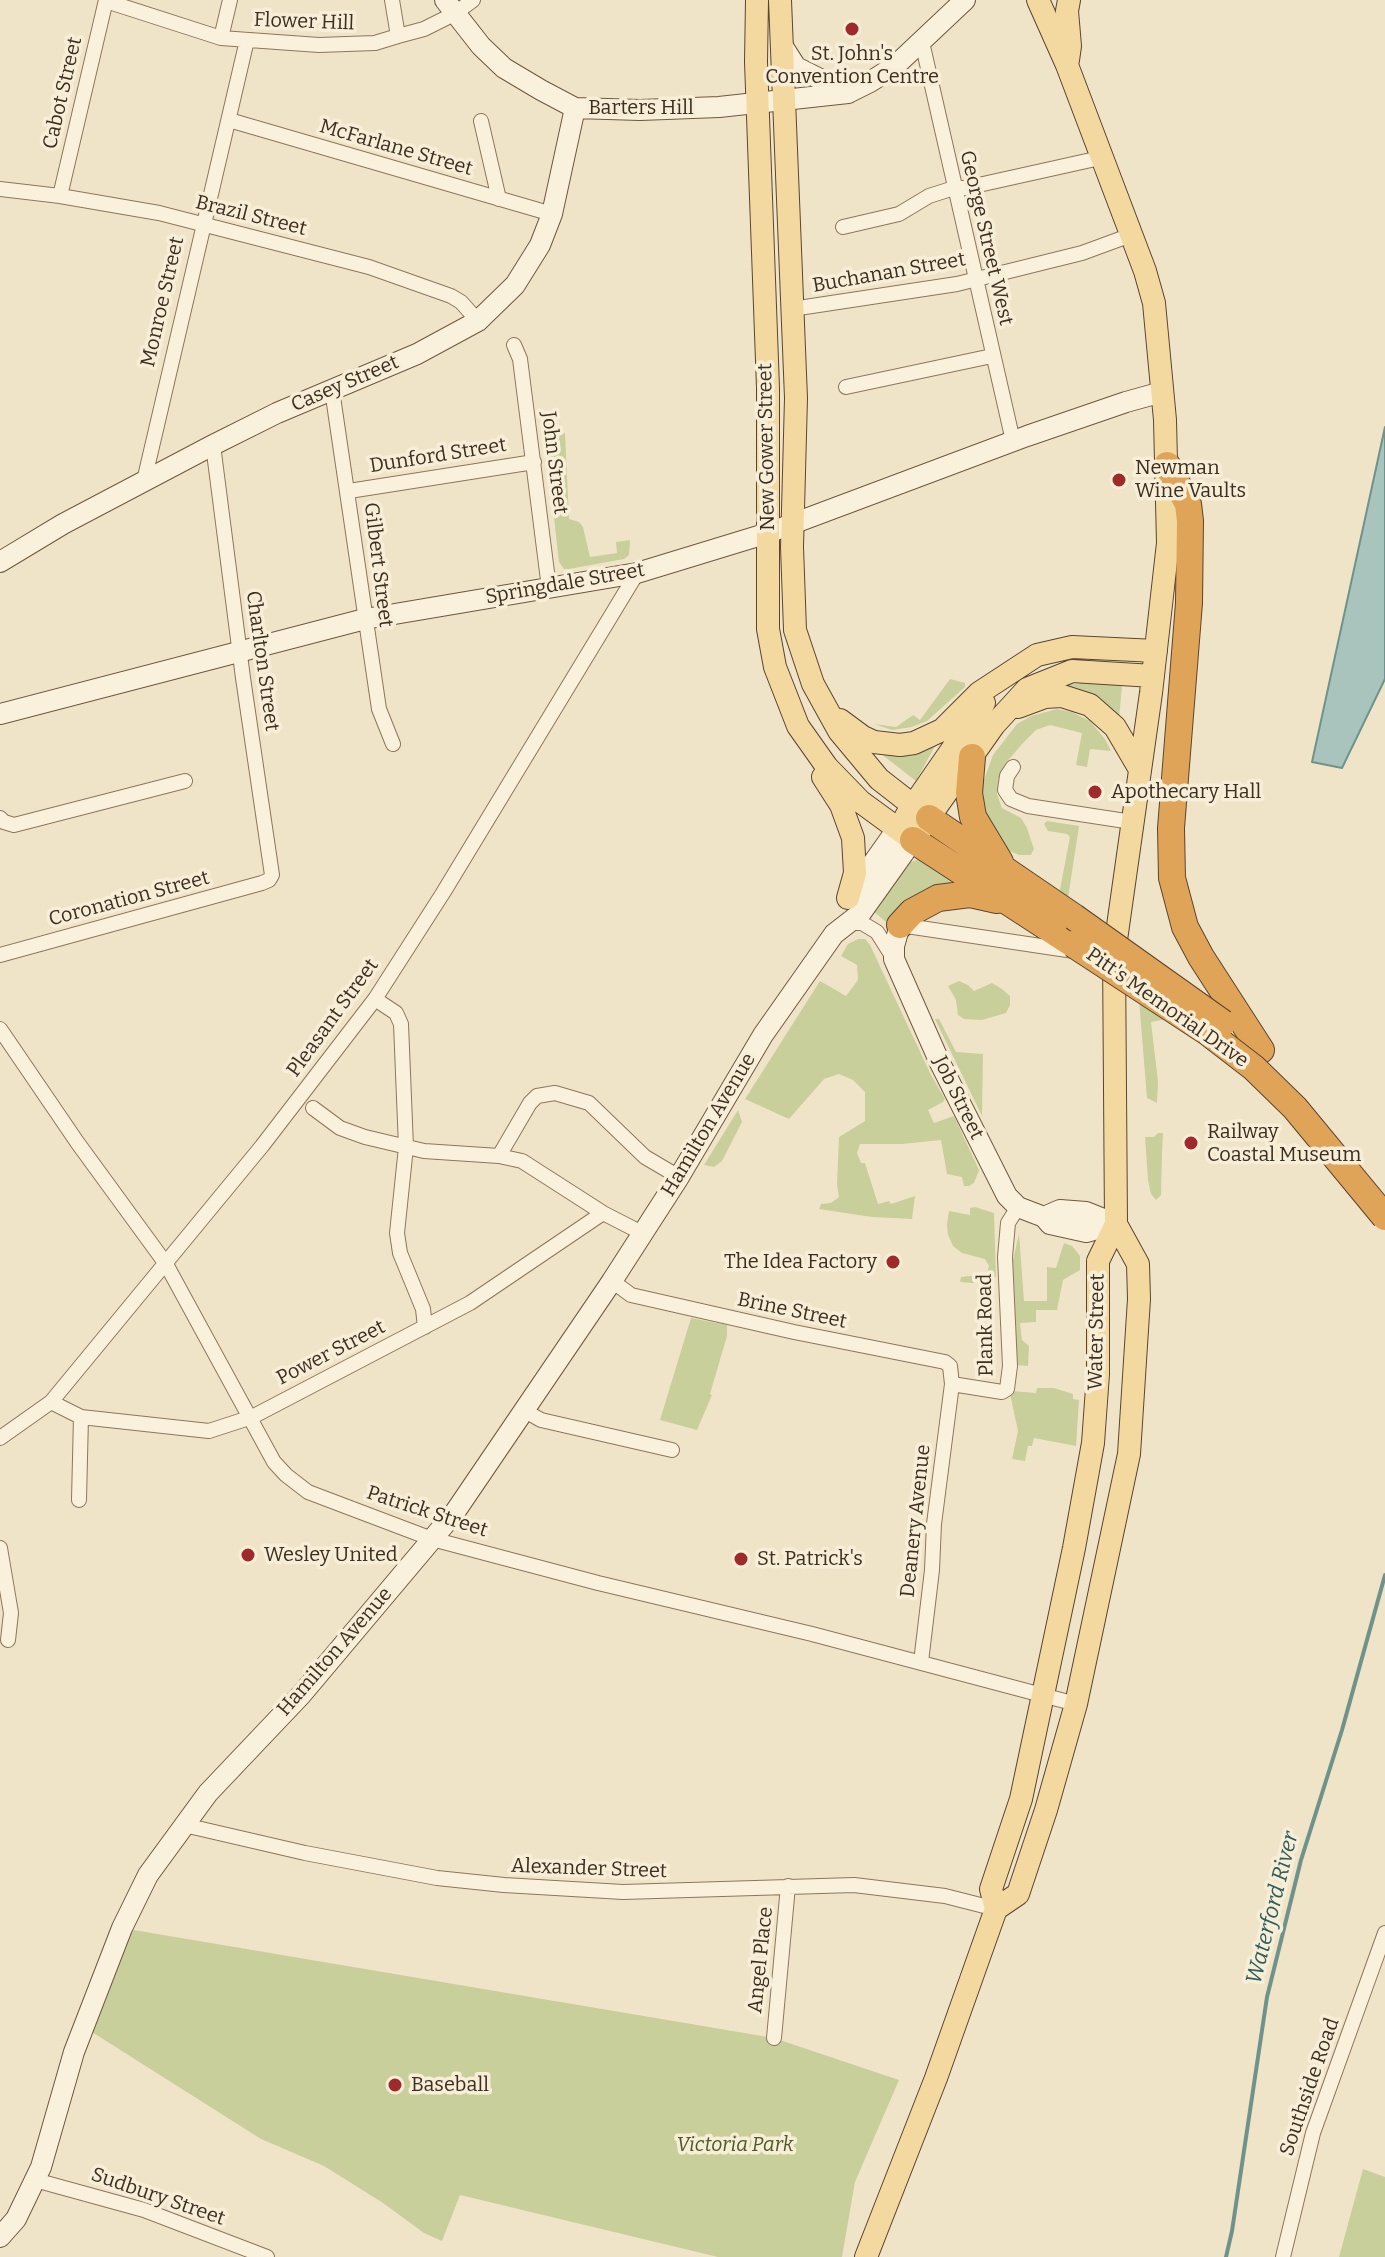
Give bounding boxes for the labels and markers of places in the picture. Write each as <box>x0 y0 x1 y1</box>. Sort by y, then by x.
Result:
marker: St. John's Convention Centre <box>843 20 861 38</box>
place label: St. John's Convention Centre <box>765 42 939 89</box>
place label: Newman Wine Vaults <box>1135 456 1246 503</box>
marker: Newman Wine Vaults <box>1110 471 1128 489</box>
place label: Apothecary Hall <box>1111 780 1261 804</box>
marker: Apothecary Hall <box>1086 783 1104 801</box>
place label: Railway Coastal Museum <box>1207 1120 1361 1167</box>
marker: Railway Coastal Museum <box>1182 1134 1200 1152</box>
place label: The Idea Factory <box>724 1250 877 1274</box>
marker: The Idea Factory <box>884 1253 902 1271</box>
place label: Wesley United <box>264 1543 398 1567</box>
marker: Wesley United <box>239 1546 257 1564</box>
place label: St. Patrick's <box>757 1547 863 1571</box>
marker: St. Patrick's <box>732 1550 750 1568</box>
place label: Baseball <box>411 2073 489 2097</box>
marker: Baseball <box>386 2076 404 2094</box>

